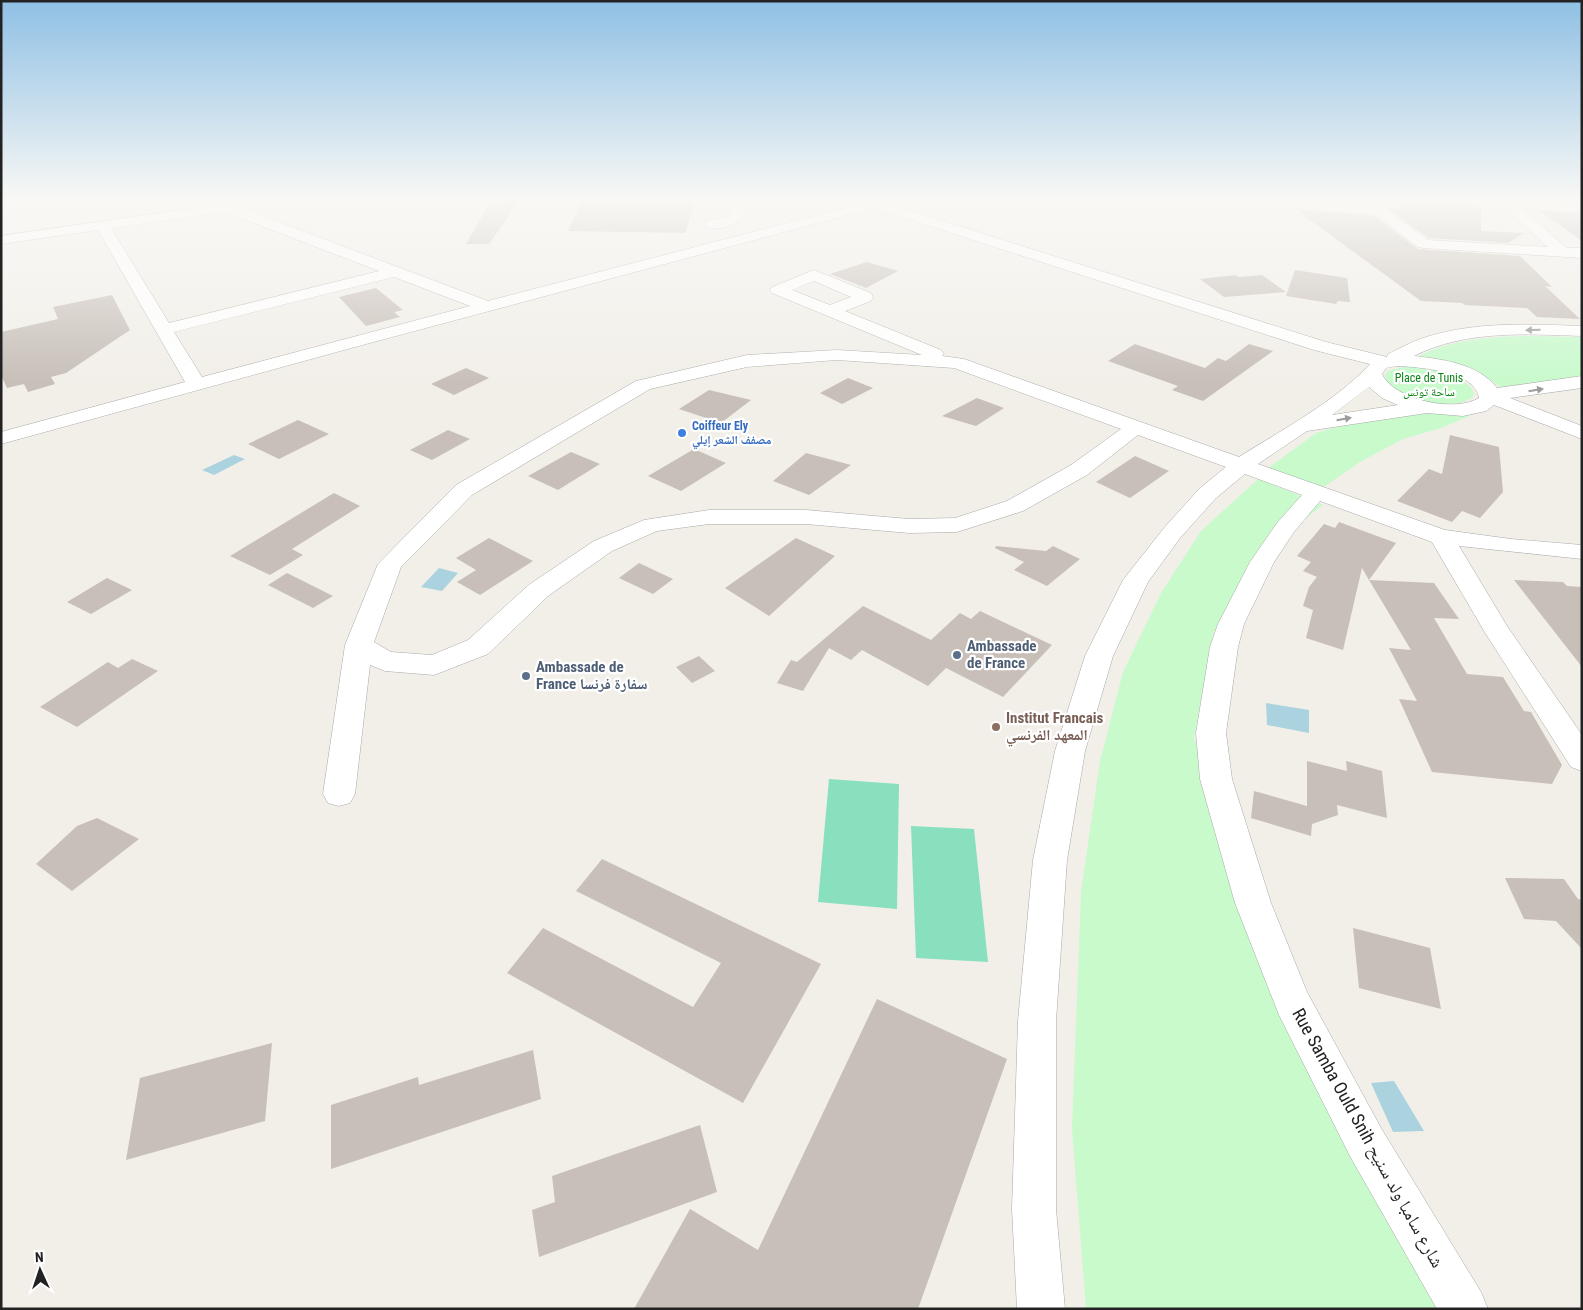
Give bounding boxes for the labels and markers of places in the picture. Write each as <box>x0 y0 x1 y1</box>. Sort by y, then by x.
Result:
place label: Coiffeur Ely مصفف الشعر إيلي <box>692 419 772 450</box>
marker: Coiffeur Ely مصفف الشعر إيلي <box>676 427 688 439</box>
place label: Ambassade de France <box>967 637 1037 672</box>
marker: Ambassade de France <box>951 649 963 661</box>
place label: Ambassade de France سفارة فرنسا <box>536 658 647 693</box>
marker: Ambassade de France سفارة فرنسا <box>520 670 532 682</box>
place label: Institut Francais المعهد الفرنسي <box>1006 709 1104 747</box>
marker: Institut Francais المعهد الفرنسي <box>990 721 1002 733</box>

